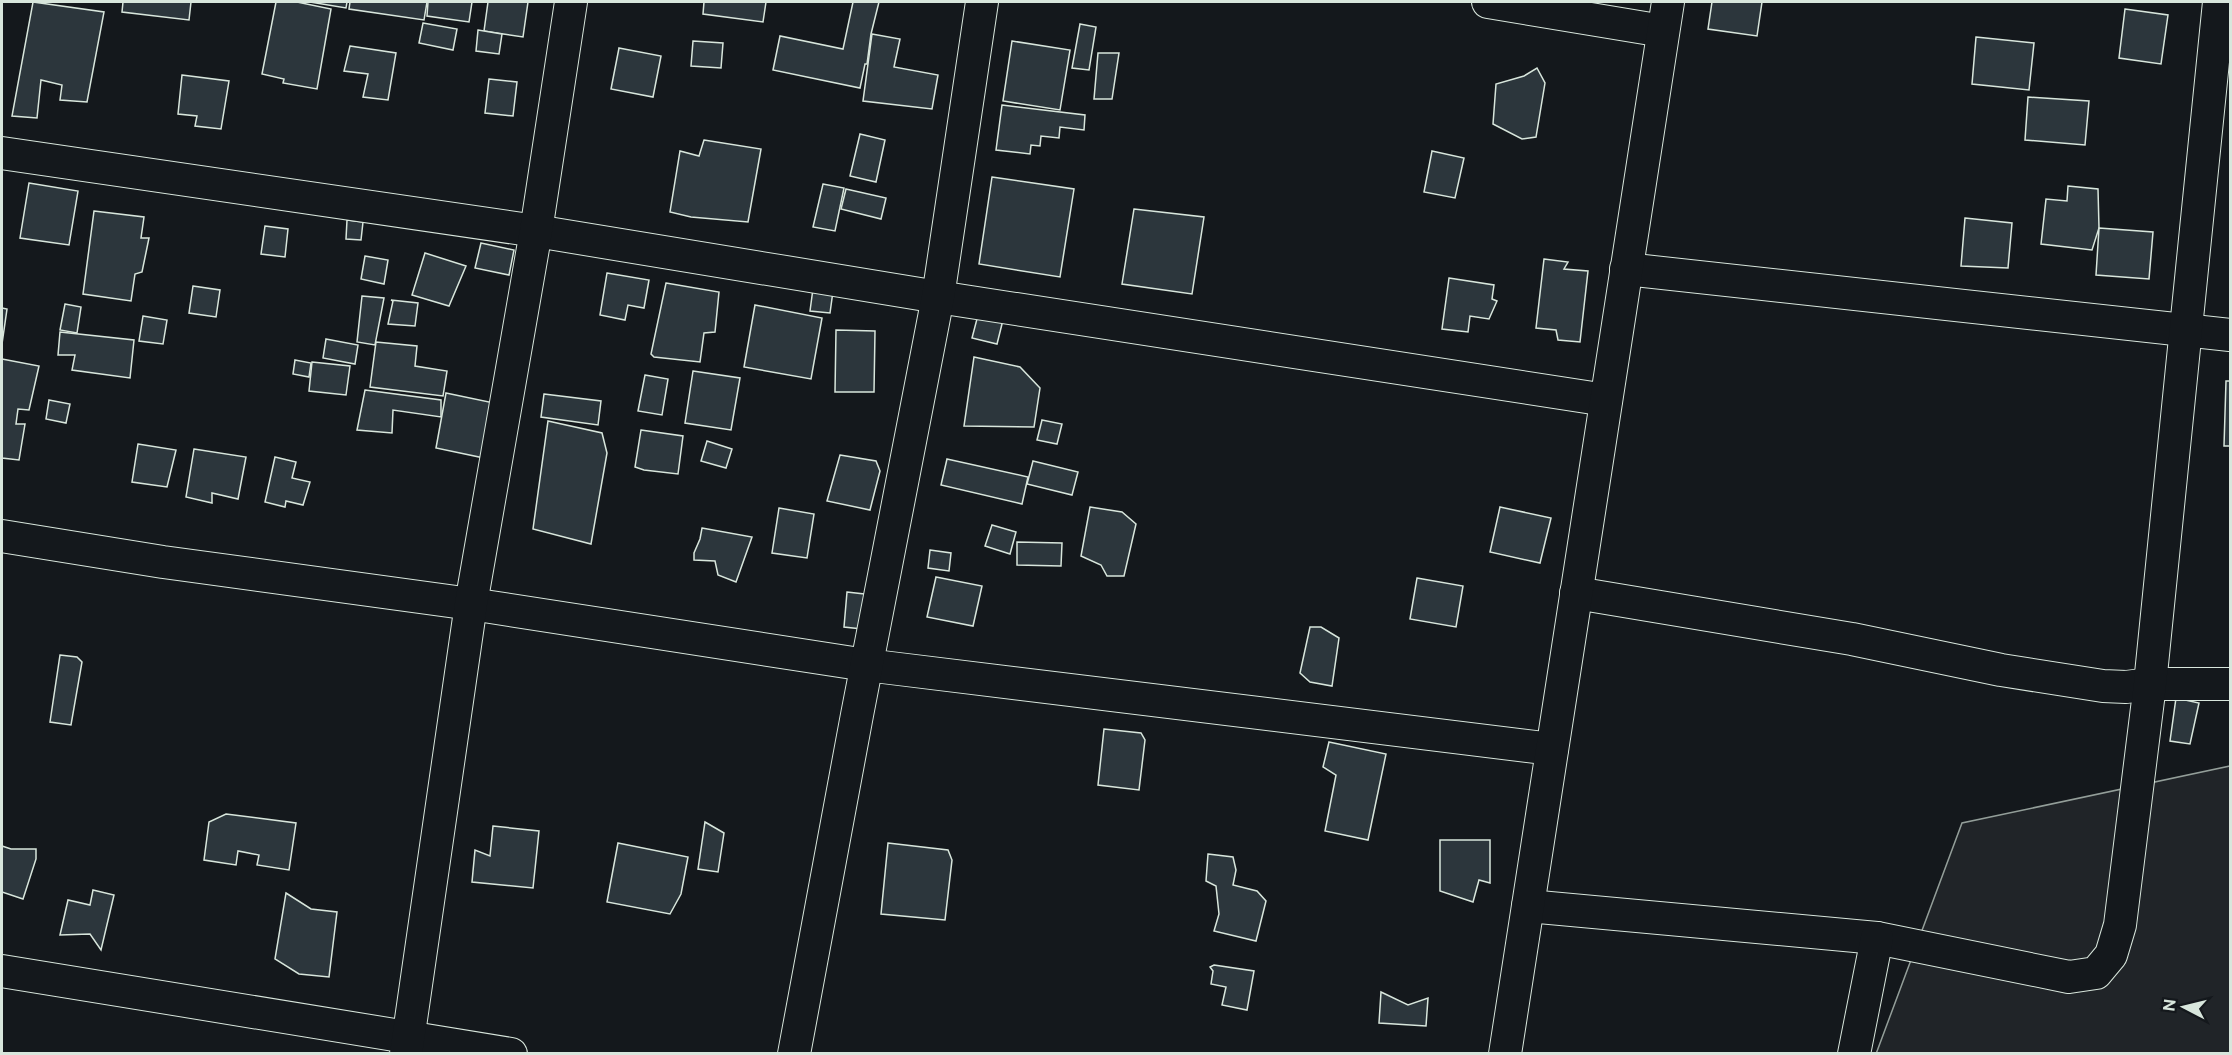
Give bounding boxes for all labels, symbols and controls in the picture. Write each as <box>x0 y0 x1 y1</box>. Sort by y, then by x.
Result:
north arrow <box>2154 977 2214 1037</box>
text: N <box>2159 998 2180 1013</box>

